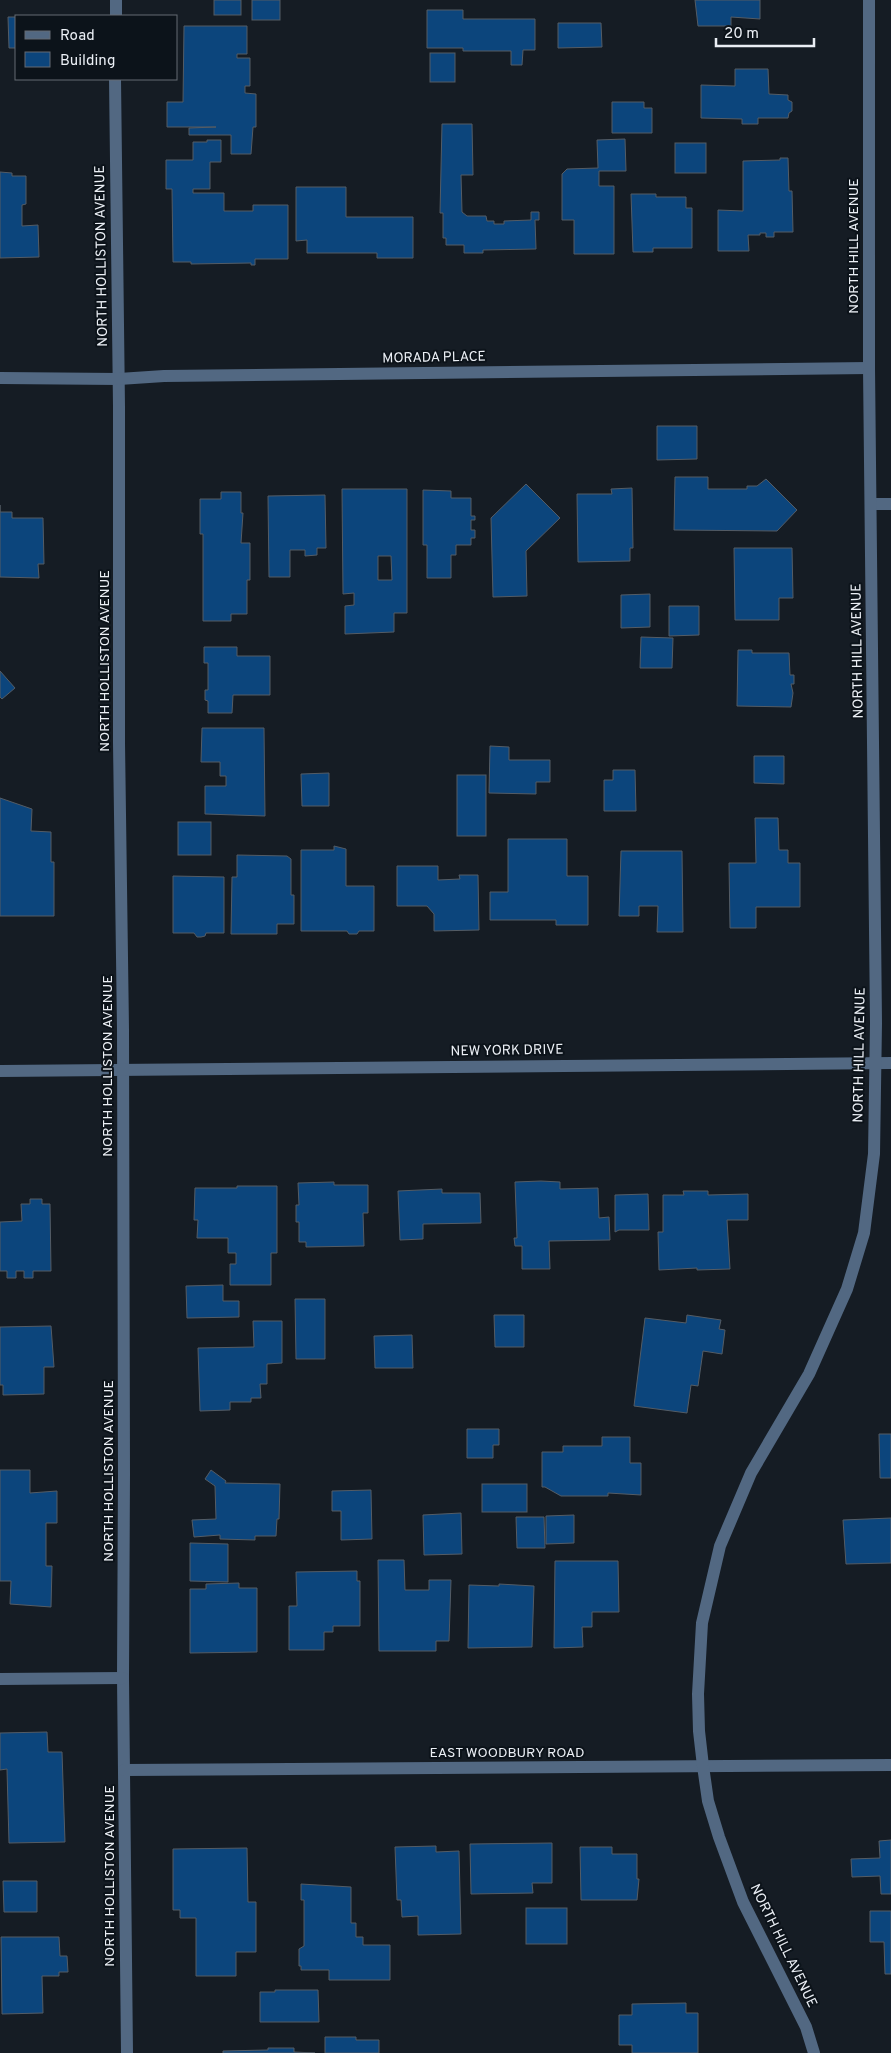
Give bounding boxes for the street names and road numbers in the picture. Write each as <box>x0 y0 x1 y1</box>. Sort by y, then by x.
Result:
street label: NORTH HOLLISTON AVENUE <box>92 165 112 347</box>
street label: NORTH HILL AVENUE <box>846 178 863 314</box>
street label: MORADA PLACE <box>382 349 486 367</box>
street label: NORTH HOLLISTON AVENUE <box>97 570 114 752</box>
street label: NORTH HILL AVENUE <box>848 583 868 719</box>
street label: NORTH HOLLISTON AVENUE <box>100 975 117 1157</box>
street label: NORTH HILL AVENUE <box>850 987 870 1123</box>
street label: NEW YORK DRIVE <box>450 1042 564 1060</box>
street label: NORTH HOLLISTON AVENUE <box>101 1380 118 1562</box>
street label: EAST WOODBURY ROAD <box>429 1745 585 1762</box>
street label: NORTH HOLLISTON AVENUE <box>102 1785 119 1967</box>
street label: NORTH HILL AVENUE <box>746 1881 820 2011</box>

